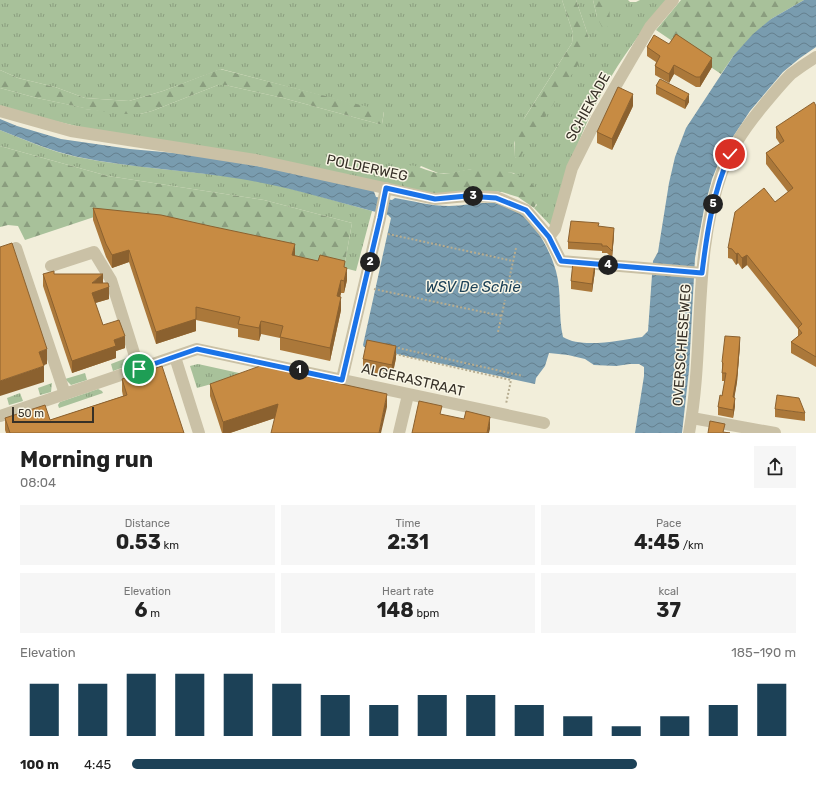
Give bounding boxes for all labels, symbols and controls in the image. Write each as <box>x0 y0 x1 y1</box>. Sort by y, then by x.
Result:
street label: SCHIEKADE <box>562 70 614 144</box>
pin <box>713 137 747 171</box>
icon: check <box>719 143 741 165</box>
street label: POLDERWEG <box>325 151 409 185</box>
pin: 3 <box>463 186 483 206</box>
text: 3 <box>469 189 477 202</box>
pin: 5 <box>703 194 723 214</box>
text: 5 <box>709 197 717 210</box>
pin: 2 <box>360 252 380 272</box>
text: 2 <box>366 255 374 268</box>
pin: 4 <box>598 255 618 275</box>
text: 4 <box>604 258 612 271</box>
water label: WSV De Schie <box>425 278 521 296</box>
street label: OVERSCHIESEWEG <box>669 283 695 407</box>
pin <box>122 352 156 386</box>
icon: arrive <box>128 358 150 380</box>
pin: 1 <box>289 360 309 380</box>
street label: ALGERASTRAAT <box>360 360 466 400</box>
text: 1 <box>296 363 302 376</box>
scale bar <box>12 405 94 424</box>
text: 50 m <box>18 407 44 420</box>
text: Morning run <box>20 446 153 473</box>
button: share <box>754 446 796 488</box>
text: 08:04 <box>20 475 56 490</box>
text: Distance <box>125 517 170 530</box>
text: Time <box>396 517 420 530</box>
text: Pace <box>656 517 681 530</box>
text: 0.53 <box>116 530 161 554</box>
text: 2:31 <box>387 530 429 554</box>
text: 4:45 <box>634 530 680 554</box>
text: km <box>161 539 179 552</box>
text: /km <box>680 539 703 552</box>
text: Elevation <box>124 585 171 598</box>
text: Heart rate <box>382 585 434 598</box>
text: kcal <box>659 585 679 598</box>
text: 6 <box>135 598 148 622</box>
text: 148 <box>377 598 414 622</box>
text: 37 <box>656 598 681 622</box>
text: m <box>148 607 160 620</box>
text: bpm <box>414 607 439 620</box>
text: Elevation <box>20 645 76 660</box>
text: 185–190 m <box>731 645 796 660</box>
text: 100 m <box>20 757 59 772</box>
text: 4:45 <box>84 757 111 772</box>

